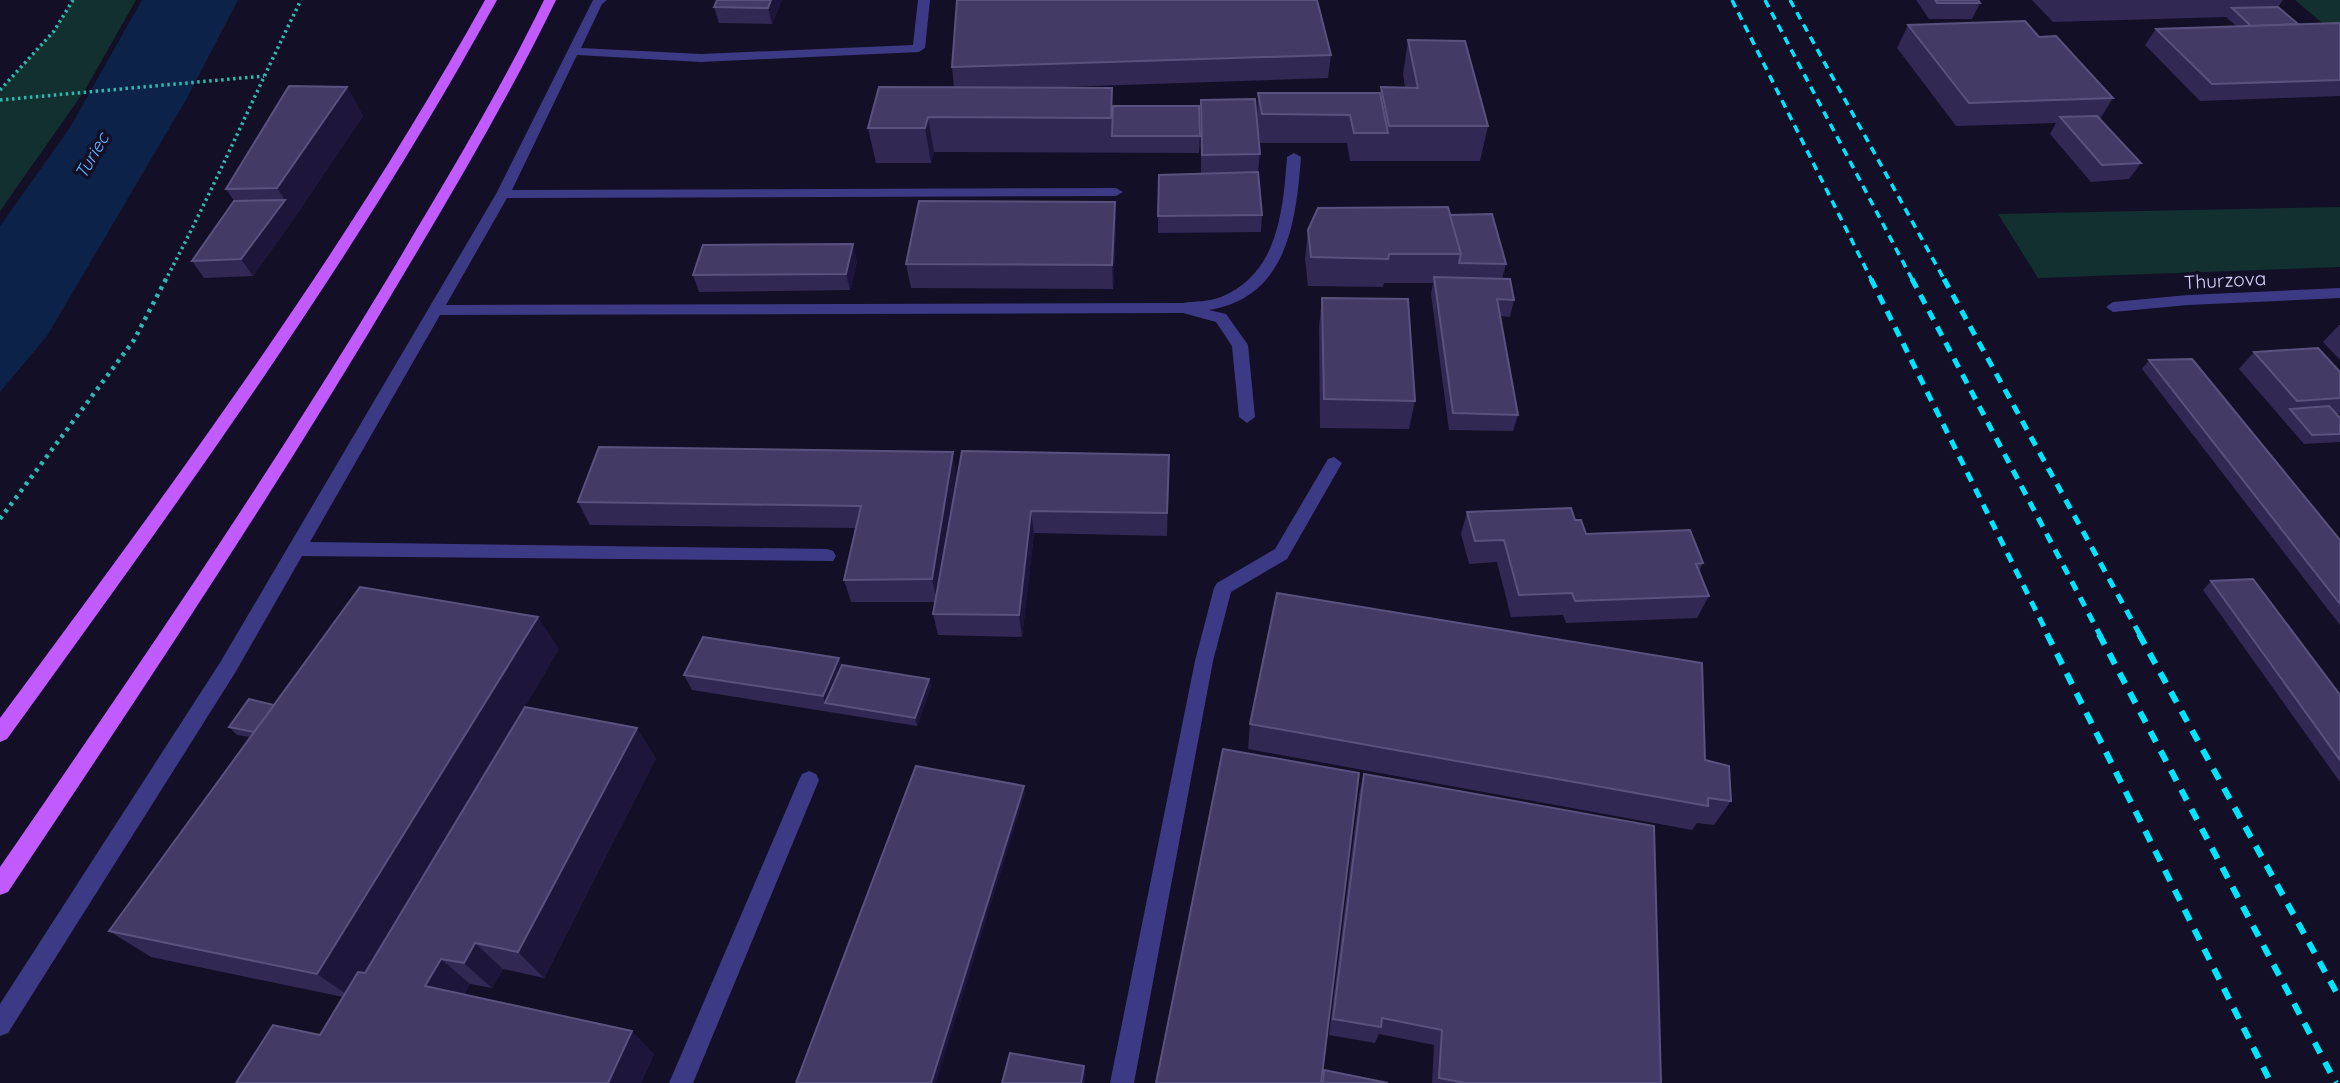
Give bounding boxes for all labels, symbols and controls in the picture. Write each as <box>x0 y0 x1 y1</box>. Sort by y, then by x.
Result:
water label: Turiec <box>69 127 115 183</box>
street label: Thurzova <box>2183 266 2267 294</box>

